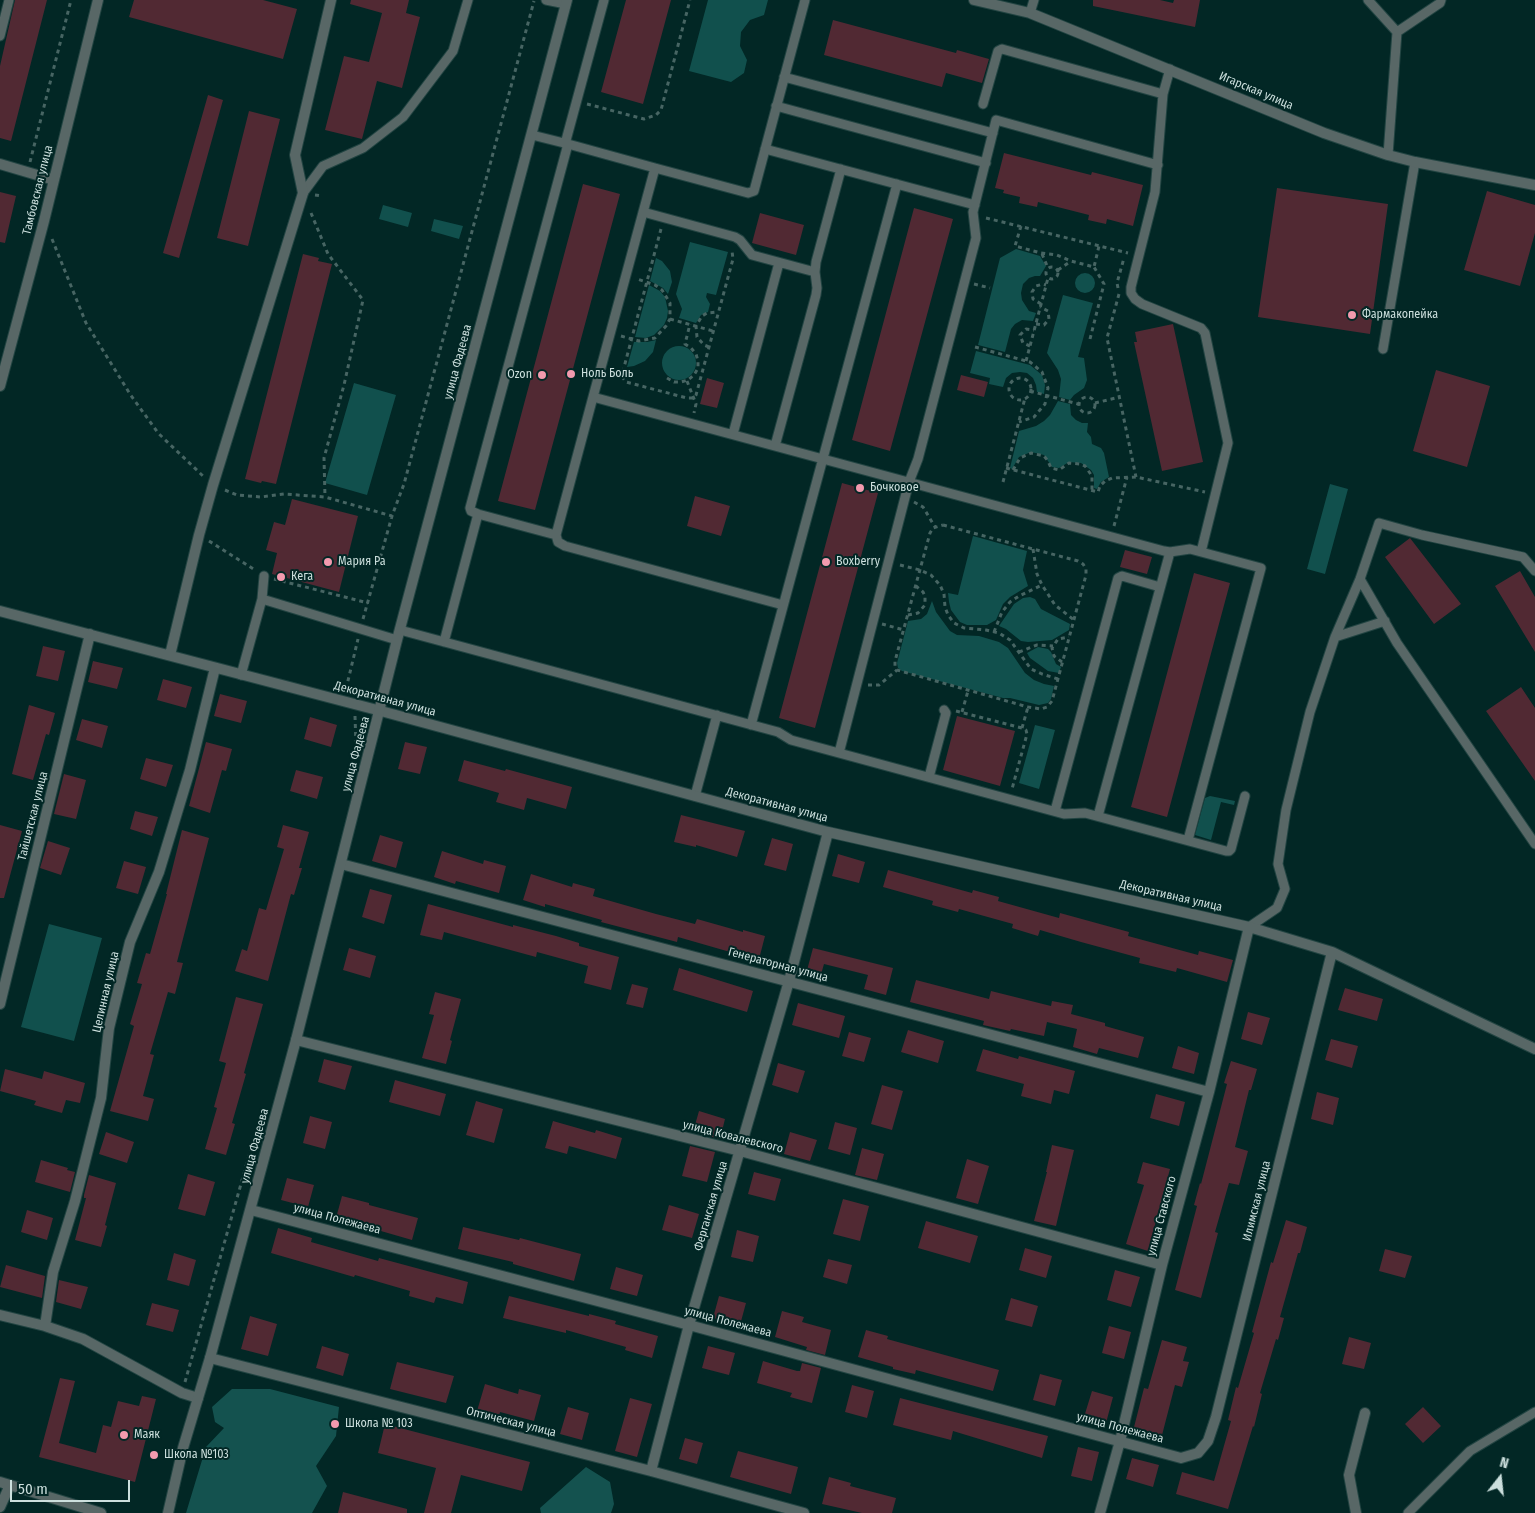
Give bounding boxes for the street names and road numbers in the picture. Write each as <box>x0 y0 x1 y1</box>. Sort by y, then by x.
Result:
street label: Игарская улица <box>1217 69 1295 113</box>
street label: Тамбовская улица <box>20 144 56 236</box>
street label: улица Фадеева <box>441 323 475 401</box>
street label: Декоративная улица <box>333 678 437 720</box>
street label: улица Фадеева <box>339 715 373 793</box>
street label: Тайшетская улица <box>15 770 51 862</box>
street label: Декоративная улица <box>725 784 829 826</box>
street label: Декоративная улица <box>1118 877 1224 915</box>
street label: Генераторная улица <box>726 945 830 985</box>
street label: Целинная улица <box>90 950 122 1034</box>
street label: улица Фадеева <box>238 1107 272 1185</box>
street label: улица Ковалевского <box>681 1118 785 1156</box>
street label: Ферганская улица <box>691 1159 731 1253</box>
street label: Илимская улица <box>1240 1159 1274 1243</box>
street label: улица Ставского <box>1144 1174 1180 1258</box>
street label: улица Полежаева <box>292 1200 382 1238</box>
street label: улица Полежаева <box>683 1303 773 1341</box>
street label: Оптическая улица <box>464 1404 558 1440</box>
street label: улица Полежаева <box>1075 1409 1165 1447</box>

